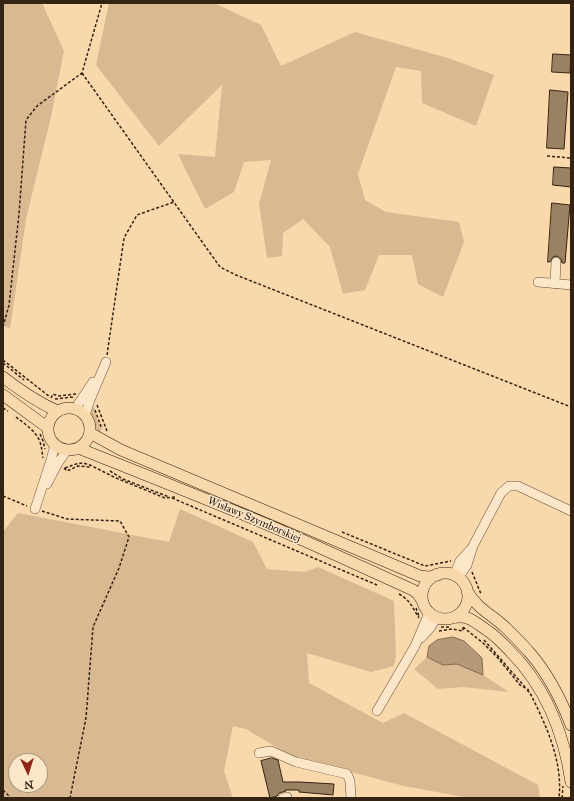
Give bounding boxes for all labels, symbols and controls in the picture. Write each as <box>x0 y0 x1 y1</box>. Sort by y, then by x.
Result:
street label: Wisławy Szymborskiej <box>205 494 303 546</box>
north arrow <box>8 753 48 793</box>
text: N <box>24 778 34 791</box>

